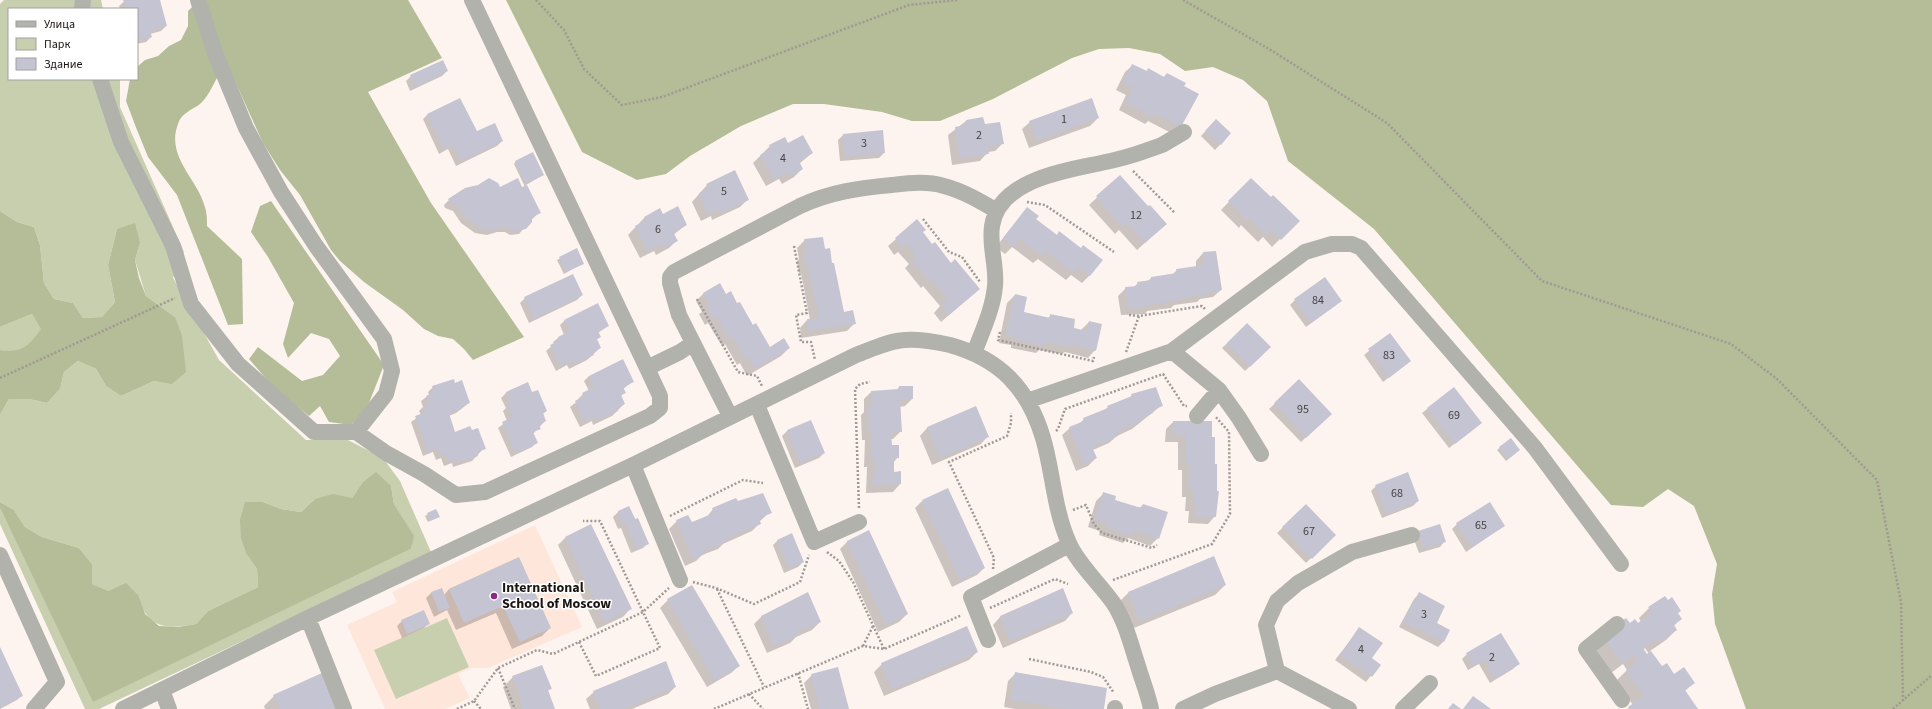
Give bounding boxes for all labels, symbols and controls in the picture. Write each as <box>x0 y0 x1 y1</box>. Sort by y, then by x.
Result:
legend <box>8 8 138 80</box>
text: Улица <box>44 16 75 33</box>
text: Парк <box>44 36 70 53</box>
text: Здание <box>44 56 83 73</box>
house number: 1 <box>1061 111 1067 128</box>
house number: 2 <box>976 127 982 144</box>
house number: 3 <box>861 135 867 152</box>
house number: 4 <box>780 150 786 167</box>
house number: 5 <box>721 183 727 200</box>
house number: 12 <box>1130 207 1142 224</box>
house number: 6 <box>655 221 661 238</box>
house number: 84 <box>1312 292 1324 309</box>
house number: 83 <box>1383 347 1395 364</box>
house number: 95 <box>1297 401 1309 418</box>
house number: 69 <box>1448 407 1460 424</box>
house number: 68 <box>1391 485 1403 502</box>
house number: 65 <box>1475 517 1487 534</box>
house number: 67 <box>1303 523 1315 540</box>
place label: International School of Moscow <box>502 578 611 614</box>
marker: International School of Moscow <box>489 591 499 601</box>
house number: 3 <box>1421 606 1427 623</box>
house number: 4 <box>1358 641 1364 658</box>
house number: 2 <box>1489 649 1495 666</box>

